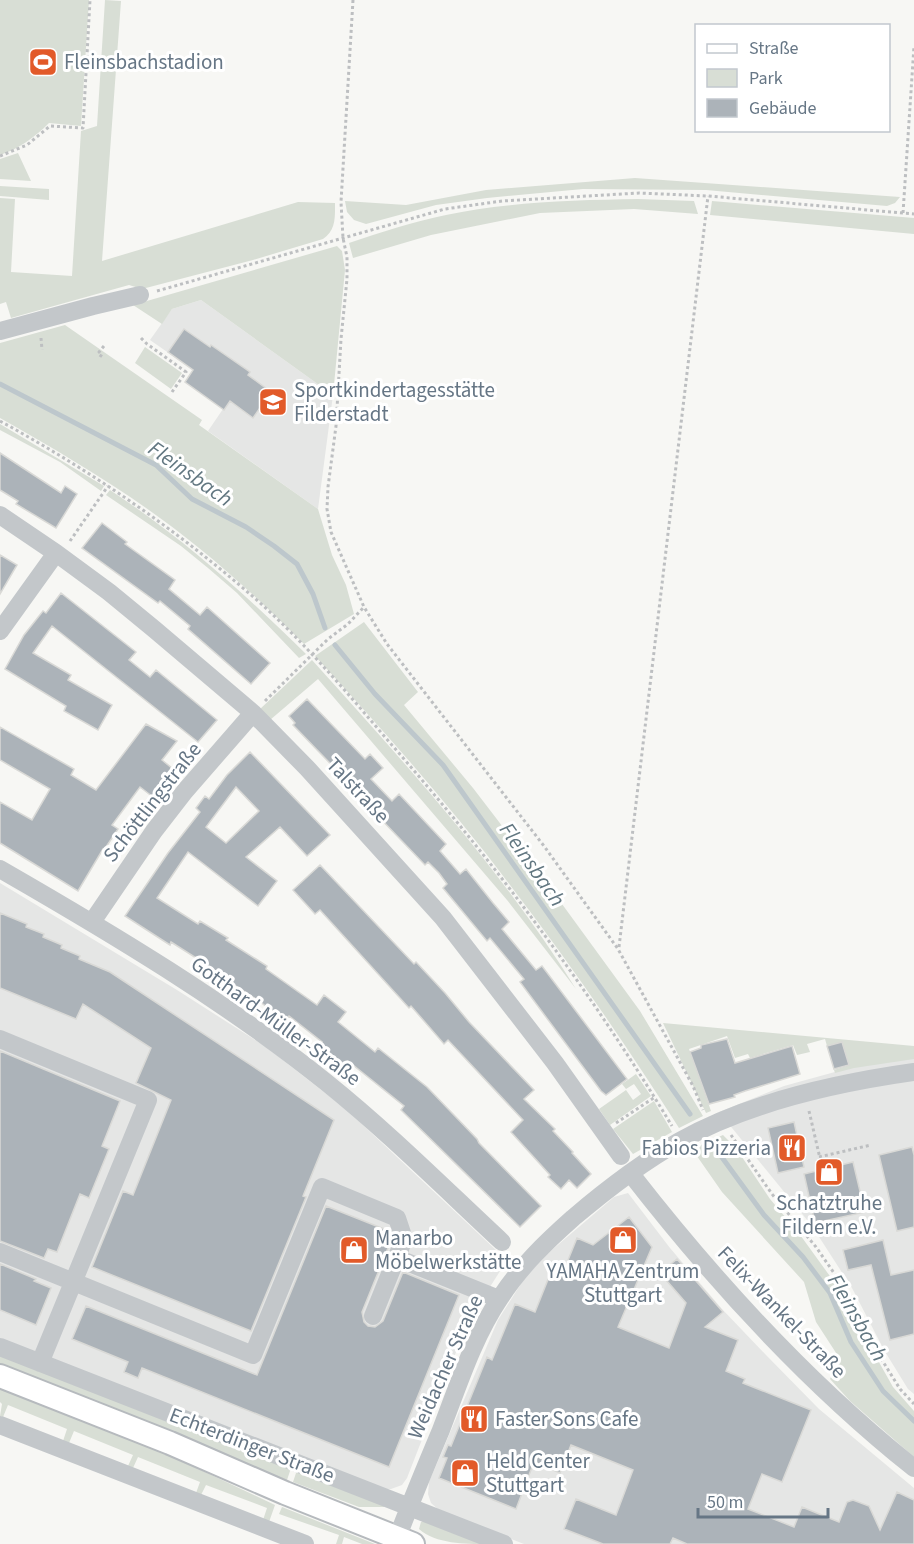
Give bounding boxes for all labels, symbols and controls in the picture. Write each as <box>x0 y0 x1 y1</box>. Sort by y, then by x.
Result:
legend <box>695 24 890 132</box>
text: Straße <box>749 36 799 61</box>
sports icon: Fleinsbachstadion <box>27 46 59 78</box>
place label: Fleinsbachstadion <box>64 47 224 77</box>
text: Park <box>749 66 783 91</box>
text: Gebäude <box>749 96 817 121</box>
place label: Sportkindertagesstätte Filderstadt <box>294 375 495 429</box>
school or university icon: Sportkindertagesstätte Filderstadt <box>257 386 289 418</box>
water label: Fleinsbach <box>142 433 239 515</box>
street label: Schöttlingstraße <box>96 736 208 868</box>
street label: Talstraße <box>319 750 397 830</box>
water label: Fleinsbach <box>491 816 573 913</box>
street label: Gotthard-Müller-Straße <box>185 949 367 1093</box>
restaurant icon: Fabios Pizzeria <box>776 1132 808 1164</box>
place label: Fabios Pizzeria <box>641 1133 771 1163</box>
shop icon: Schatztruhe Fildern e.V. <box>813 1156 845 1188</box>
place label: Schatztruhe Fildern e.V. <box>776 1188 882 1242</box>
place label: Manarbo Möbelwerkstätte <box>375 1223 521 1277</box>
shop icon: YAMAHA Zentrum Stuttgart <box>607 1224 639 1256</box>
shop icon: Manarbo Möbelwerkstätte <box>338 1234 370 1266</box>
street label: Felix-Wankel-Straße <box>711 1239 853 1385</box>
place label: YAMAHA Zentrum Stuttgart <box>545 1256 700 1310</box>
water label: Fleinsbach <box>819 1268 895 1367</box>
street label: Weidacher Straße <box>400 1290 490 1444</box>
street label: Echterdinger Straße <box>165 1400 339 1490</box>
restaurant icon: Faster Sons Cafe <box>458 1403 490 1435</box>
place label: Faster Sons Cafe <box>495 1404 638 1434</box>
place label: Held Center Stuttgart <box>486 1446 590 1500</box>
shop icon: Held Center Stuttgart <box>449 1457 481 1489</box>
scale bar <box>698 1481 828 1519</box>
text: 50 m <box>707 1490 743 1515</box>

